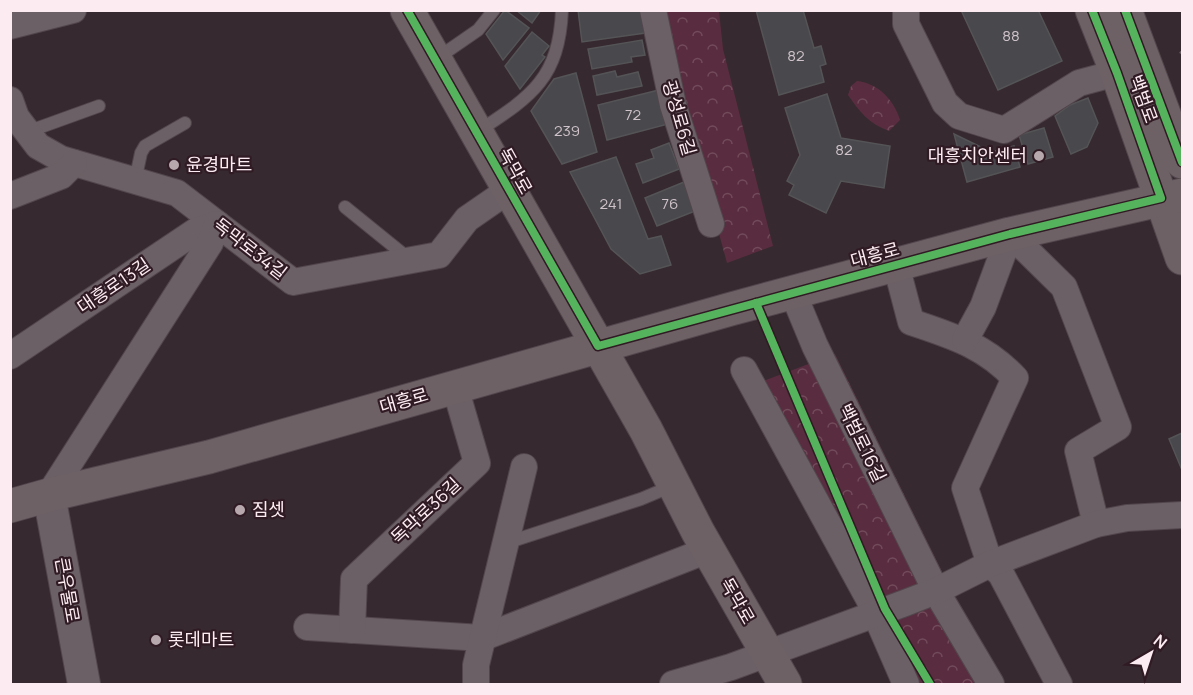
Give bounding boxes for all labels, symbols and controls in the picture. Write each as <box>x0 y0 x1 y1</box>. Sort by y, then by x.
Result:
house number: 88 <box>1002 25 1020 46</box>
house number: 82 <box>787 45 805 66</box>
street label: 백범로 <box>1124 71 1164 126</box>
street label: 광성로6길 <box>658 77 702 158</box>
house number: 72 <box>625 104 641 125</box>
house number: 239 <box>554 120 580 141</box>
house number: 82 <box>835 139 853 160</box>
street label: 독막로 <box>493 143 538 198</box>
place label: 대흥치안센터 <box>928 143 1027 167</box>
marker: 대흥치안센터 <box>1032 149 1046 163</box>
place label: 윤경마트 <box>186 152 252 176</box>
marker: 윤경마트 <box>167 158 181 172</box>
house number: 241 <box>600 193 622 214</box>
house number: 76 <box>662 193 678 214</box>
street label: 독막로34길 <box>209 212 292 284</box>
street label: 대흥로 <box>848 236 902 272</box>
street label: 대흥로13길 <box>72 252 155 318</box>
street label: 대흥로 <box>377 382 431 418</box>
street label: 백범로16길 <box>834 399 892 486</box>
street label: 독막로36길 <box>385 472 465 549</box>
place label: 짐셋 <box>252 497 285 521</box>
marker: 짐셋 <box>233 503 247 517</box>
street label: 큰우물로 <box>50 555 86 625</box>
street label: 독막로 <box>715 573 761 628</box>
north arrow <box>1121 623 1181 683</box>
place label: 롯데마트 <box>168 627 234 651</box>
text: N <box>1149 629 1172 654</box>
marker: 롯데마트 <box>149 633 163 647</box>

